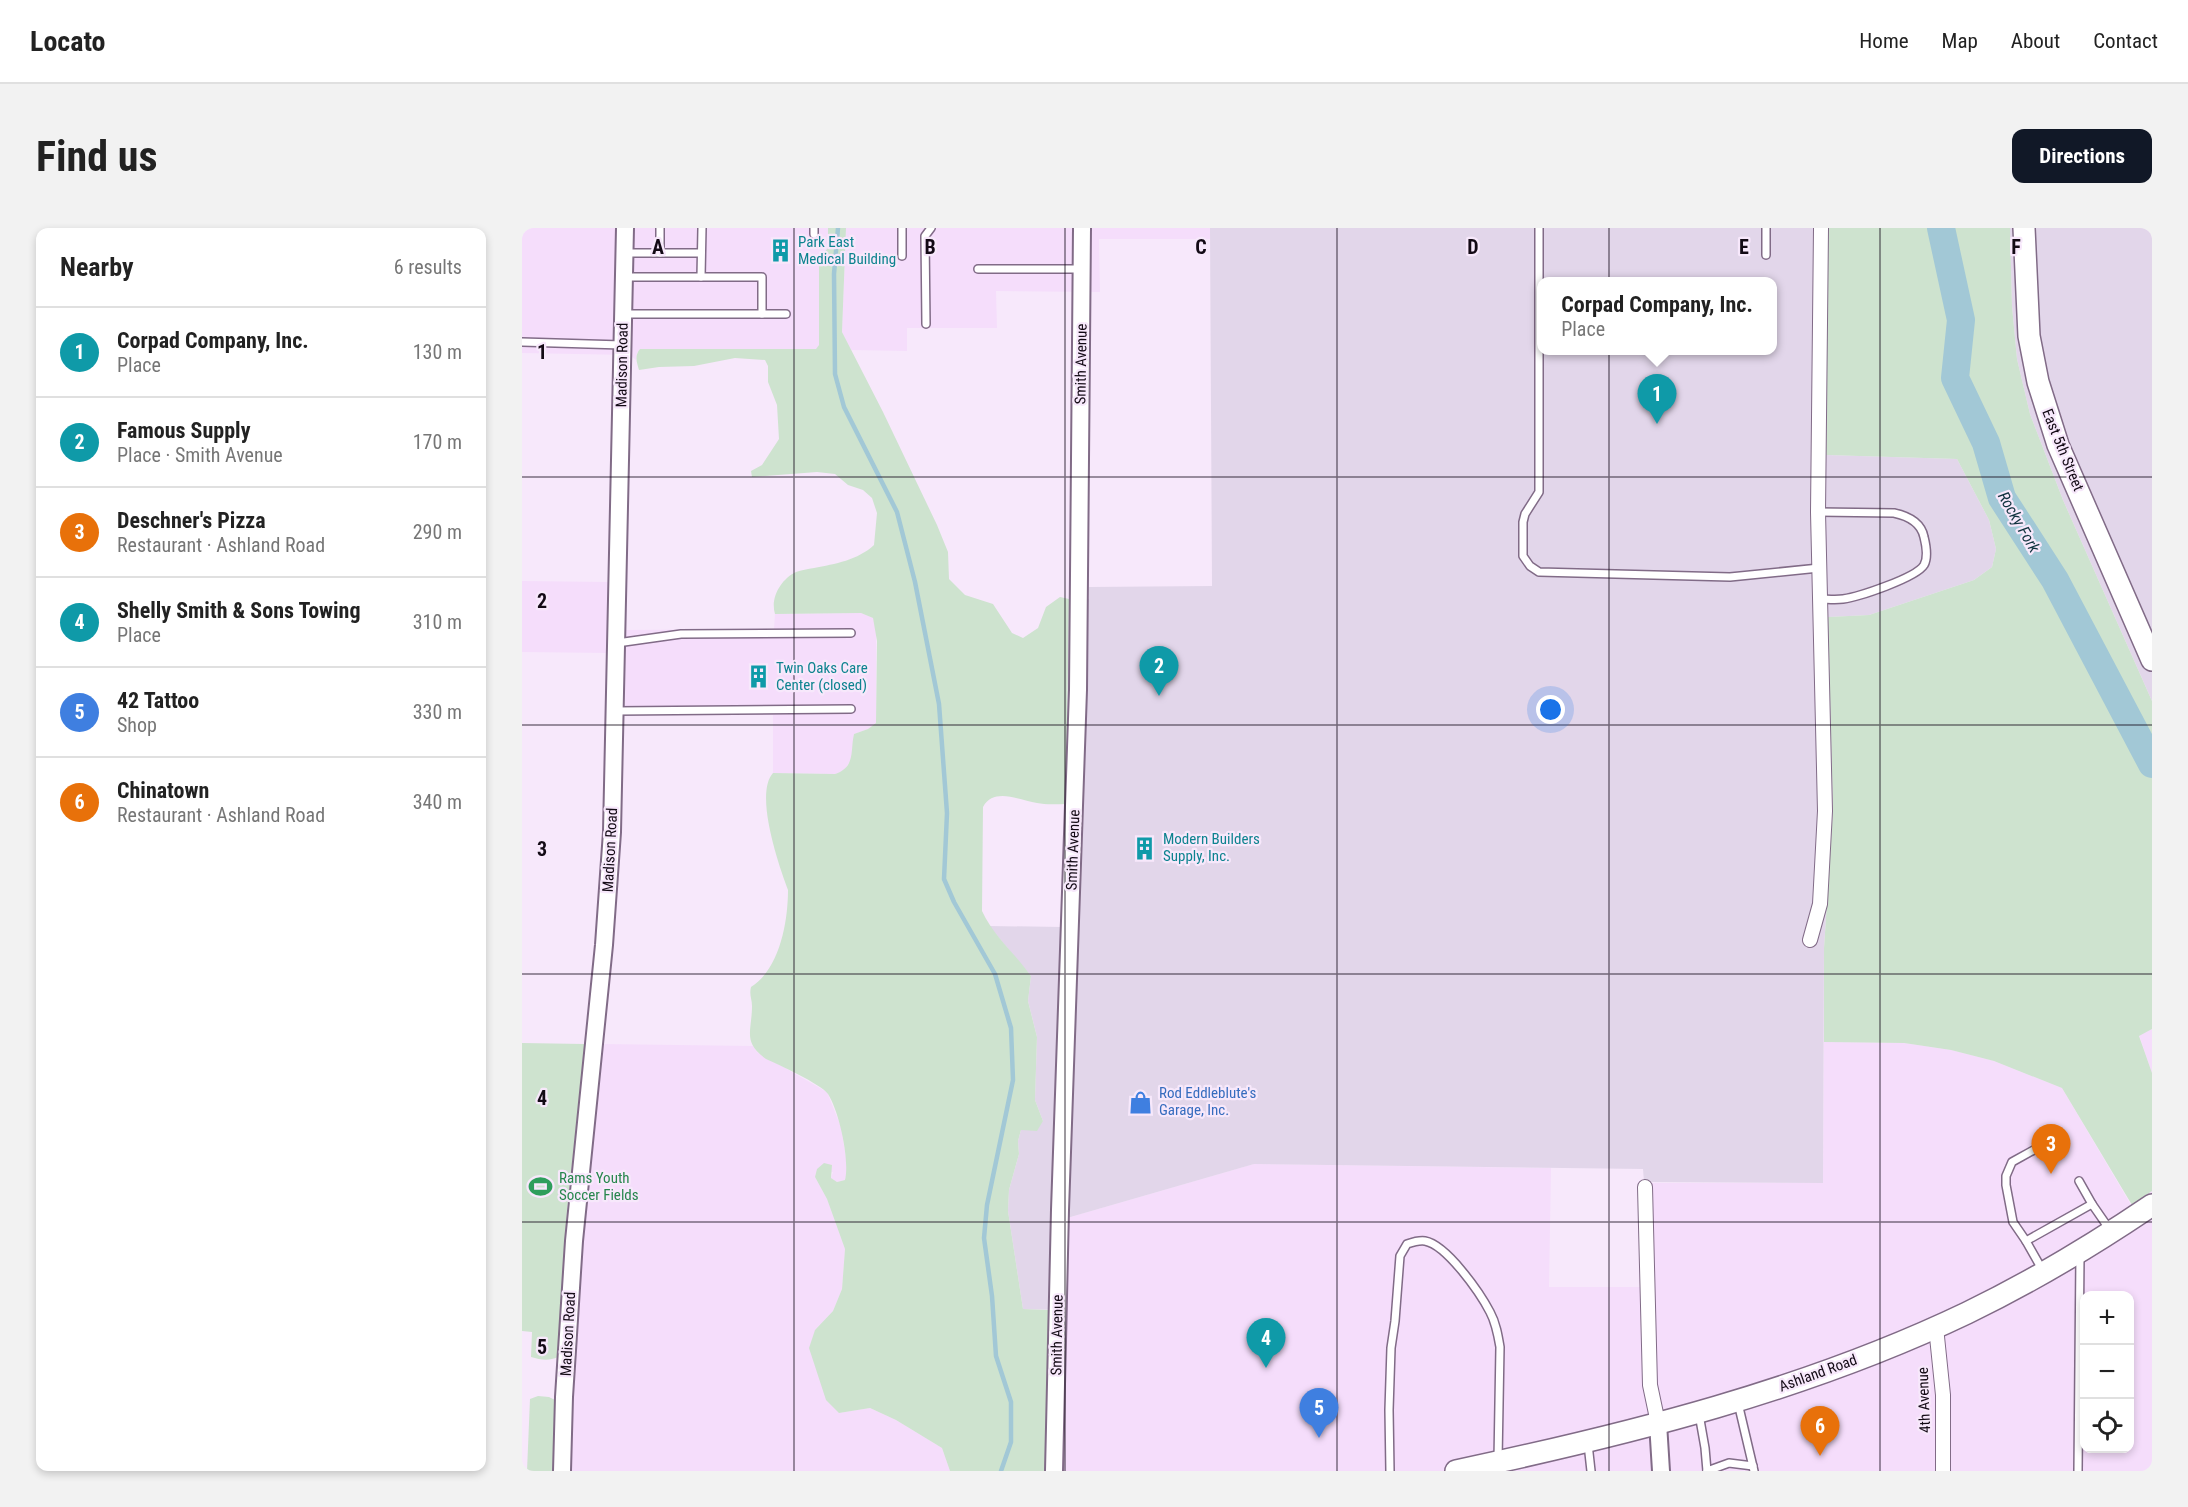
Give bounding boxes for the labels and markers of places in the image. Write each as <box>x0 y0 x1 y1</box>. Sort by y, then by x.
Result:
place label: Park East Medical Building <box>798 233 896 268</box>
building icon: Park East Medical Building <box>767 238 793 264</box>
pin: 1 <box>1638 374 1676 424</box>
pin: 2 <box>1140 646 1178 696</box>
place label: Twin Oaks Care Center (closed) <box>776 659 868 694</box>
building icon: Twin Oaks Care Center (closed) <box>745 664 771 690</box>
place label: Modern Builders Supply, Inc. <box>1163 830 1260 865</box>
building icon: Modern Builders Supply, Inc. <box>1132 835 1158 861</box>
place label: Rod Eddleblute's Garage, Inc. <box>1159 1084 1257 1119</box>
shop icon: Rod Eddleblute's Garage, Inc. <box>1128 1089 1154 1115</box>
pin: 3 <box>2032 1124 2071 1174</box>
place label: Rams Youth Soccer Fields <box>559 1169 639 1204</box>
sports icon: Rams Youth Soccer Fields <box>528 1174 554 1200</box>
pin: 4 <box>1246 1318 1286 1368</box>
pin: 5 <box>1300 1388 1338 1438</box>
pin: 6 <box>1800 1406 1840 1456</box>

